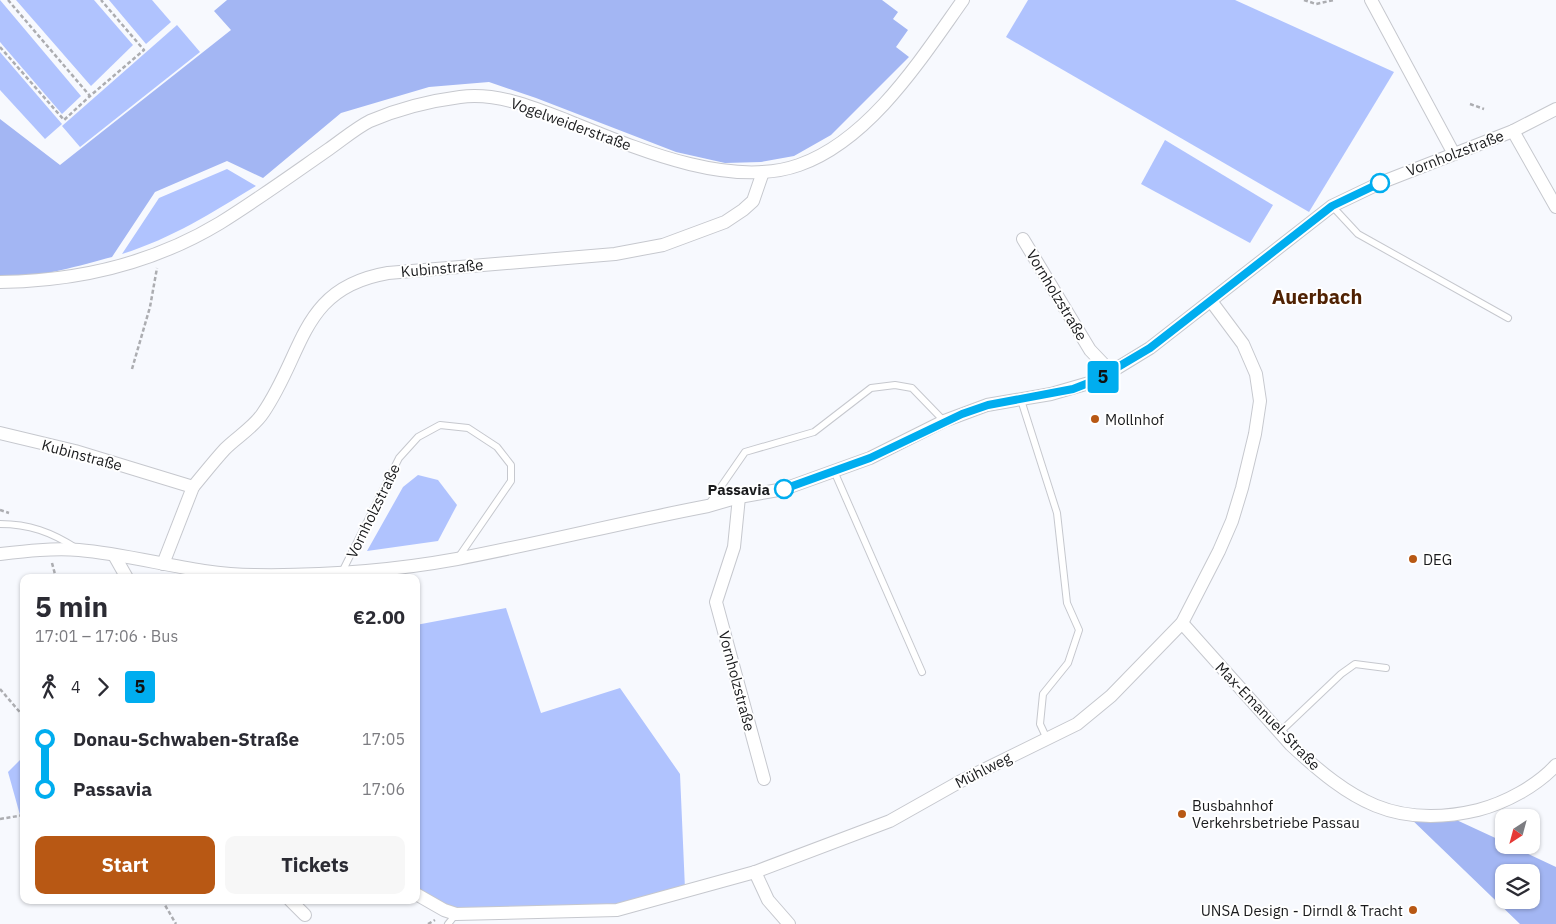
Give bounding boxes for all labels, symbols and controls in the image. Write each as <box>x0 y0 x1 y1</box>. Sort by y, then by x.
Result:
street label: Vogelweiderstraße <box>508 93 634 155</box>
street label: Vornholzstraße <box>1404 126 1506 180</box>
unlabelled marker <box>1370 173 1390 193</box>
street label: Vornholzstraße <box>1022 246 1092 344</box>
street label: Kubinstraße <box>400 255 484 281</box>
district label: Auerbach <box>1272 283 1362 310</box>
line badge: 5 <box>1087 361 1119 393</box>
text: 5 <box>1098 365 1108 388</box>
place label: Mollnhof <box>1105 410 1164 429</box>
marker: Mollnhof <box>1089 413 1101 425</box>
street label: Kubinstraße <box>40 435 124 475</box>
street label: Vornholzstraße <box>342 461 404 561</box>
marker: Passavia <box>774 479 794 499</box>
place label: Passavia <box>708 480 770 499</box>
place label: DEG <box>1423 550 1452 569</box>
marker: DEG <box>1407 553 1419 565</box>
text: 5 min <box>35 588 108 625</box>
text: €2.00 <box>353 605 405 629</box>
text: 17:01 – 17:06 · Bus <box>35 626 178 646</box>
street label: Vornholzstraße <box>715 629 759 733</box>
street label: Max-Emanuel-Straße <box>1211 658 1325 774</box>
icon: walk <box>35 673 63 701</box>
icon: forward <box>89 673 117 701</box>
text: 5 <box>135 675 145 698</box>
text: 4 <box>71 677 81 697</box>
text: Donau-Schwaben-Straße <box>73 727 299 751</box>
text: 17:05 <box>362 729 405 749</box>
street label: Mühlweg <box>952 748 1014 792</box>
text: Passavia <box>73 777 152 801</box>
text: 17:06 <box>362 779 405 799</box>
place label: Busbahnhof Verkehrsbetriebe Passau <box>1192 796 1360 832</box>
marker: Busbahnhof Verkehrsbetriebe Passau <box>1176 808 1188 820</box>
north arrow <box>1495 809 1540 854</box>
map controls <box>1495 809 1540 909</box>
button: Start <box>35 836 215 894</box>
button: Tickets <box>225 836 405 894</box>
button: layers <box>1495 864 1540 909</box>
place label: UNSA Design - Dirndl & Tracht <box>1201 901 1403 920</box>
marker: UNSA Design - Dirndl & Tracht <box>1407 904 1419 916</box>

